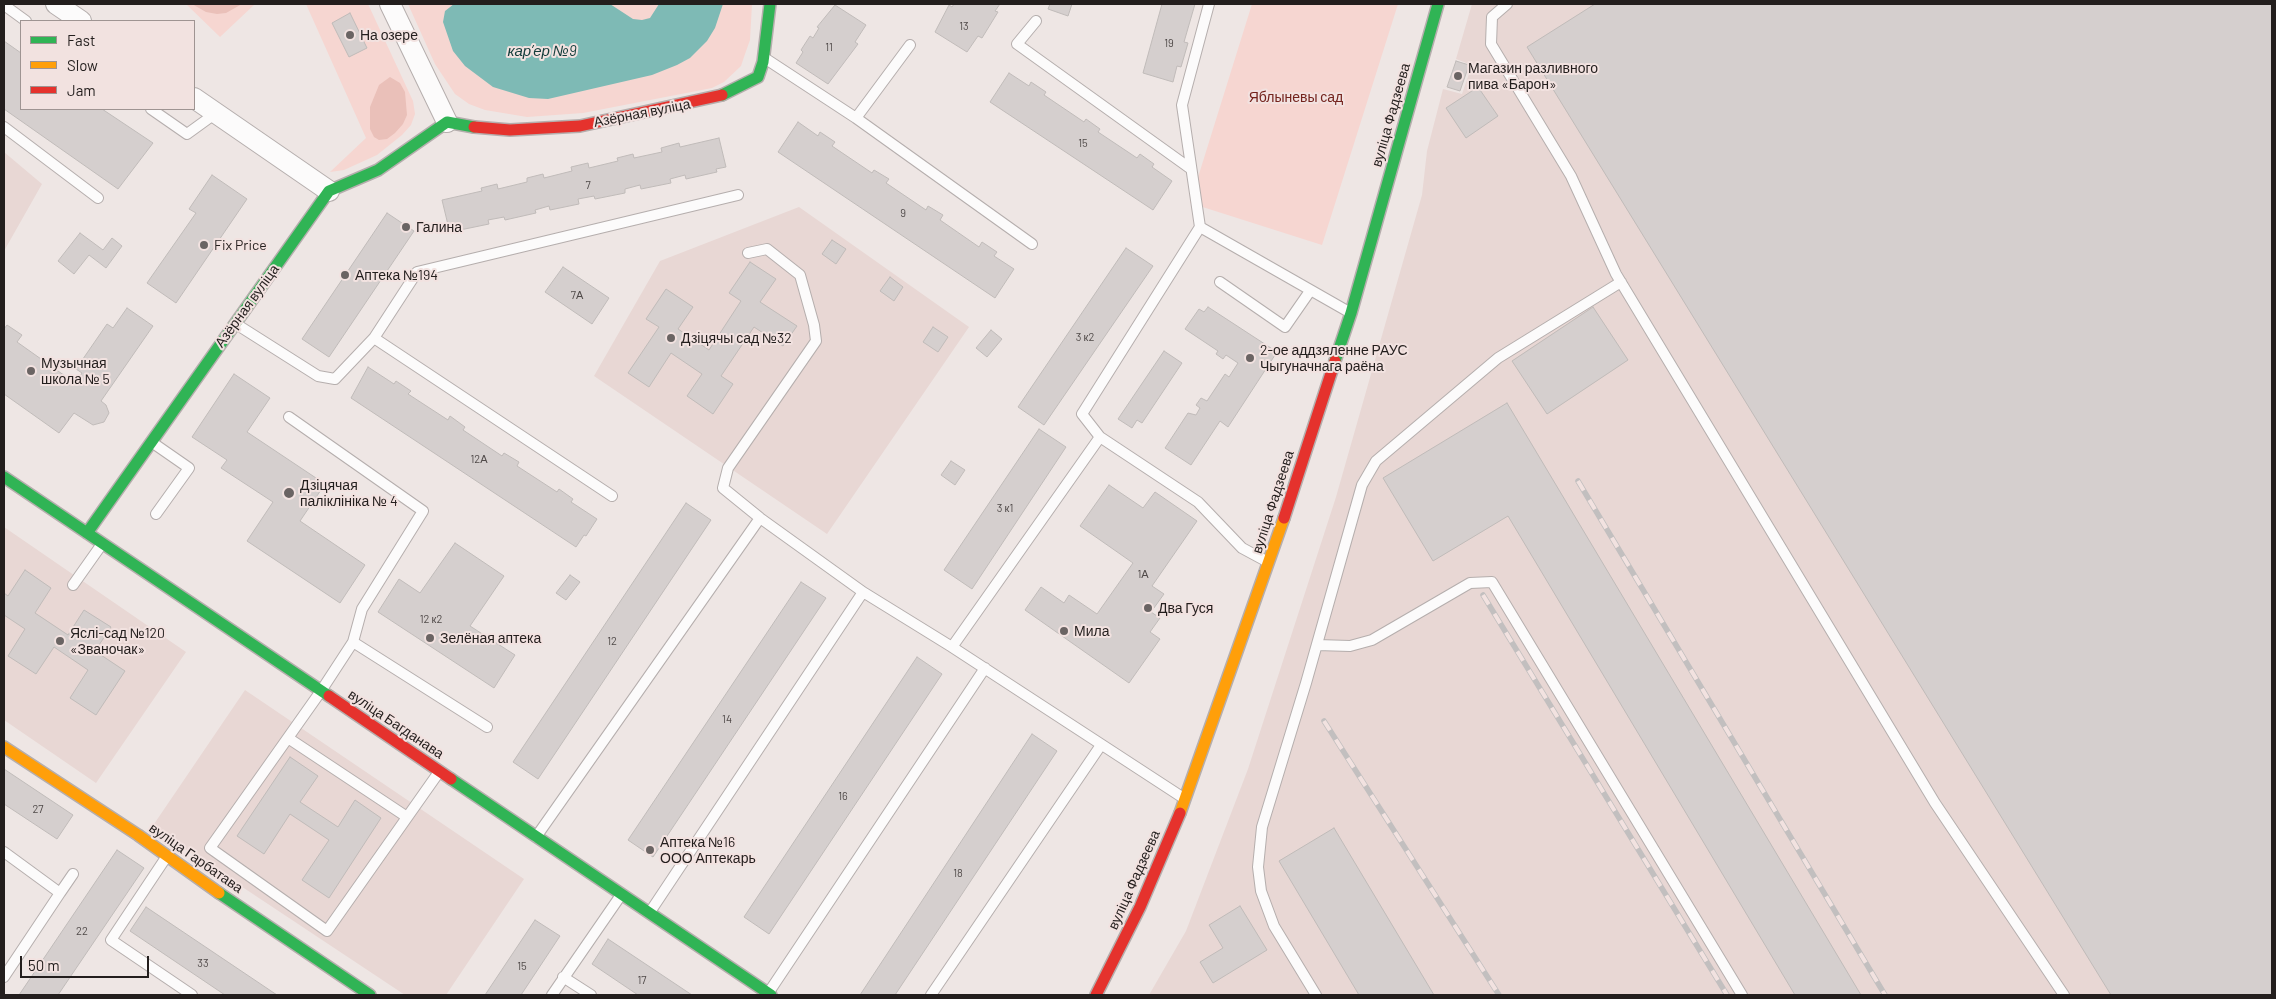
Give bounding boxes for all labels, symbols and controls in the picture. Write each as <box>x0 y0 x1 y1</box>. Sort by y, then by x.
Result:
house number: 13 <box>959 19 969 33</box>
legend <box>20 20 195 110</box>
place label: На озере <box>360 27 418 43</box>
marker: На озере <box>344 29 356 41</box>
text: Fast <box>67 31 95 49</box>
house number: 19 <box>1164 36 1174 50</box>
house number: 11 <box>825 40 833 54</box>
water label: карʼер №9 <box>507 42 577 60</box>
text: Slow <box>67 56 98 74</box>
place label: Магазин разливного пива «Барон» <box>1468 60 1598 92</box>
street label: вуліца Фадзеева <box>1368 61 1414 169</box>
marker: Магазин разливного пива «Барон» <box>1452 70 1464 82</box>
text: Jam <box>67 81 96 99</box>
park label: Яблыневы сад <box>1249 89 1343 105</box>
street label: Азёрная вуліца <box>592 95 692 131</box>
house number: 15 <box>1078 136 1088 150</box>
house number: 7 <box>585 178 591 192</box>
house number: 9 <box>900 206 906 220</box>
place label: Галина <box>416 219 462 235</box>
marker: Галина <box>400 221 412 233</box>
place label: Fix Price <box>214 237 267 253</box>
marker: Fix Price <box>198 239 210 251</box>
street label: Азёрная вуліца <box>211 261 283 351</box>
place label: Аптека №194 <box>355 267 438 283</box>
marker: Аптека №194 <box>339 269 351 281</box>
house number: 7А <box>571 288 583 302</box>
place label: Дзіцячы сад №32 <box>681 330 792 346</box>
house number: 3 к2 <box>1076 330 1094 344</box>
marker: Дзіцячы сад №32 <box>665 332 677 344</box>
place label: 2-ое аддзяленне РАУС Чыгуначнага раёна <box>1260 342 1408 374</box>
marker: 2-ое аддзяленне РАУС Чыгуначнага раёна <box>1244 352 1256 364</box>
place label: Музычная школа № 5 <box>41 355 110 388</box>
marker: Музычная школа № 5 <box>25 365 37 377</box>
street label: вуліца Фадзеева <box>1248 448 1298 556</box>
house number: 12А <box>470 452 488 466</box>
place label: Дзіцячая паліклініка № 4 <box>300 477 398 510</box>
marker: Дзіцячая паліклініка № 4 <box>282 486 296 500</box>
house number: 3 к1 <box>997 501 1013 515</box>
house number: 1А <box>1137 567 1149 581</box>
place label: Два Гуся <box>1158 600 1213 616</box>
marker: Два Гуся <box>1142 602 1154 614</box>
house number: 12 к2 <box>420 612 442 626</box>
place label: Мила <box>1074 623 1109 639</box>
place label: Яслі-сад №120 «Званочак» <box>70 625 165 658</box>
marker: Мила <box>1058 625 1070 637</box>
place label: Зелёная аптека <box>440 630 541 646</box>
marker: Зелёная аптека <box>424 632 436 644</box>
house number: 12 <box>607 634 617 648</box>
marker: Яслі-сад №120 «Званочак» <box>54 635 66 647</box>
street label: вуліца Багданава <box>345 686 447 762</box>
house number: 14 <box>722 712 732 726</box>
house number: 16 <box>838 789 848 803</box>
house number: 27 <box>32 802 44 816</box>
street label: вуліца Гарбатава <box>146 819 246 897</box>
street label: вуліца Фадзеева <box>1105 828 1163 932</box>
place label: Аптека №16 ООО Аптекарь <box>660 834 756 866</box>
marker: Аптека №16 ООО Аптекарь <box>644 844 656 856</box>
house number: 18 <box>953 866 963 880</box>
house number: 22 <box>76 924 88 938</box>
scale bar <box>22 946 151 978</box>
text: 50 m <box>28 956 60 974</box>
house number: 33 <box>197 956 209 970</box>
house number: 15 <box>517 959 527 973</box>
house number: 17 <box>637 973 647 987</box>

